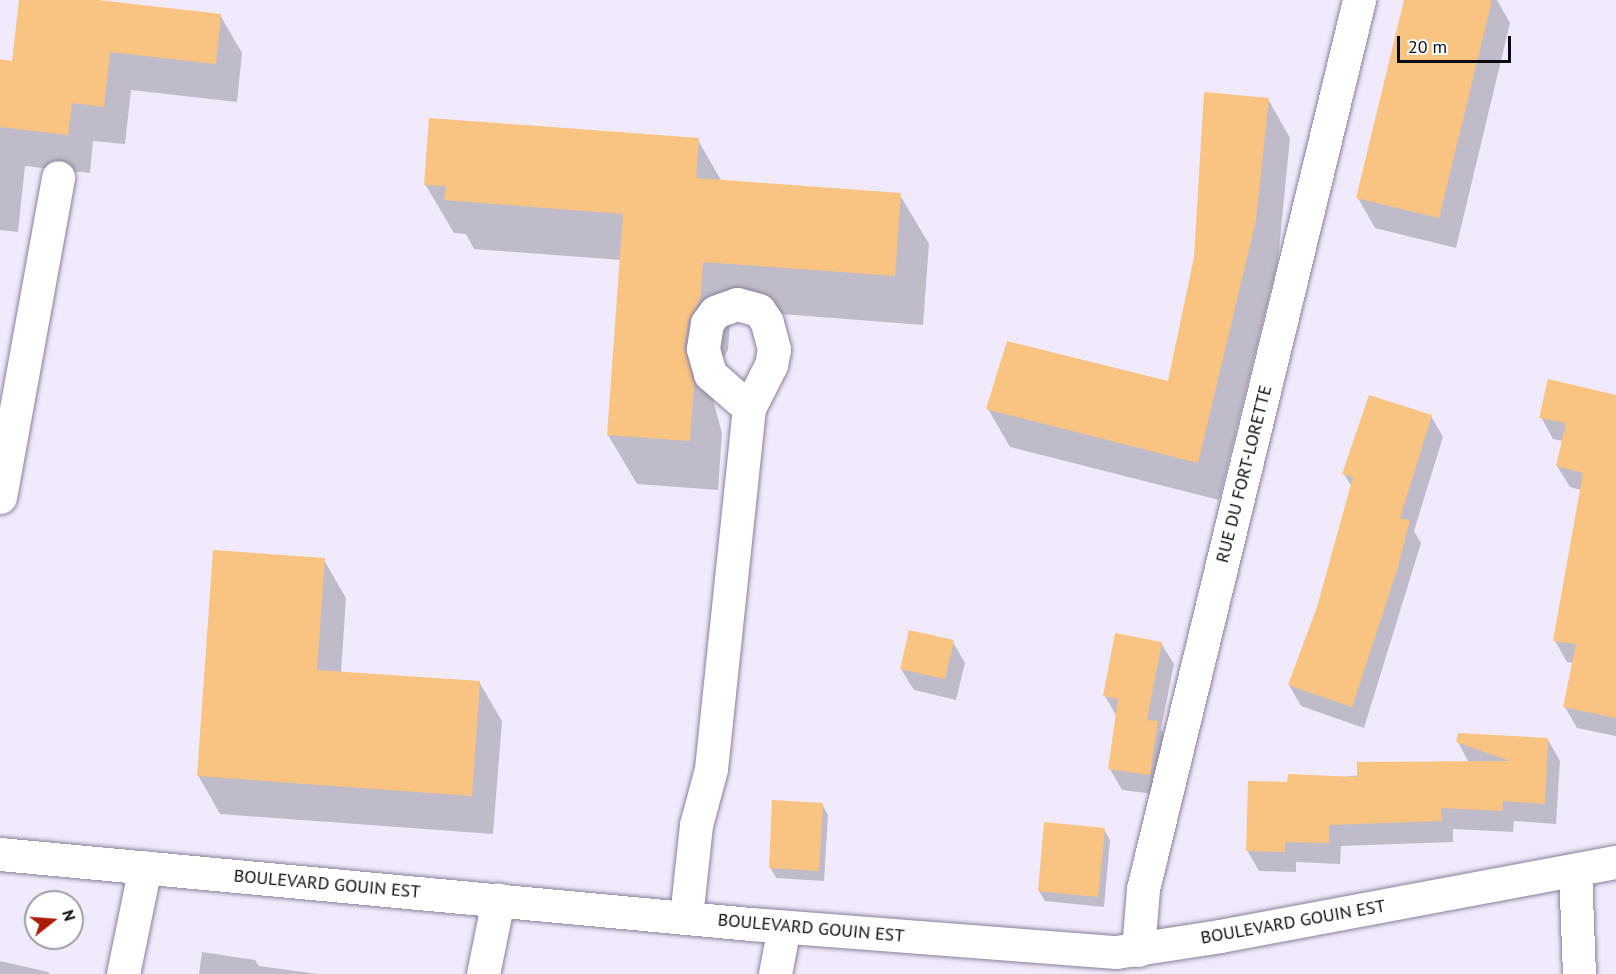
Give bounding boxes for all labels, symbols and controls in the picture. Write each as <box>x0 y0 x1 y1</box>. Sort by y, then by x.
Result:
scale bar <box>1400 24 1514 62</box>
text: 20 m <box>1408 35 1447 58</box>
street label: RUE DU FORT-LORETTE <box>1211 383 1277 565</box>
street label: BOULEVARD GOUIN EST <box>233 865 421 903</box>
north arrow <box>24 890 84 950</box>
street label: BOULEVARD GOUIN EST <box>1199 895 1387 949</box>
text: N <box>58 907 80 923</box>
street label: BOULEVARD GOUIN EST <box>717 909 905 947</box>

